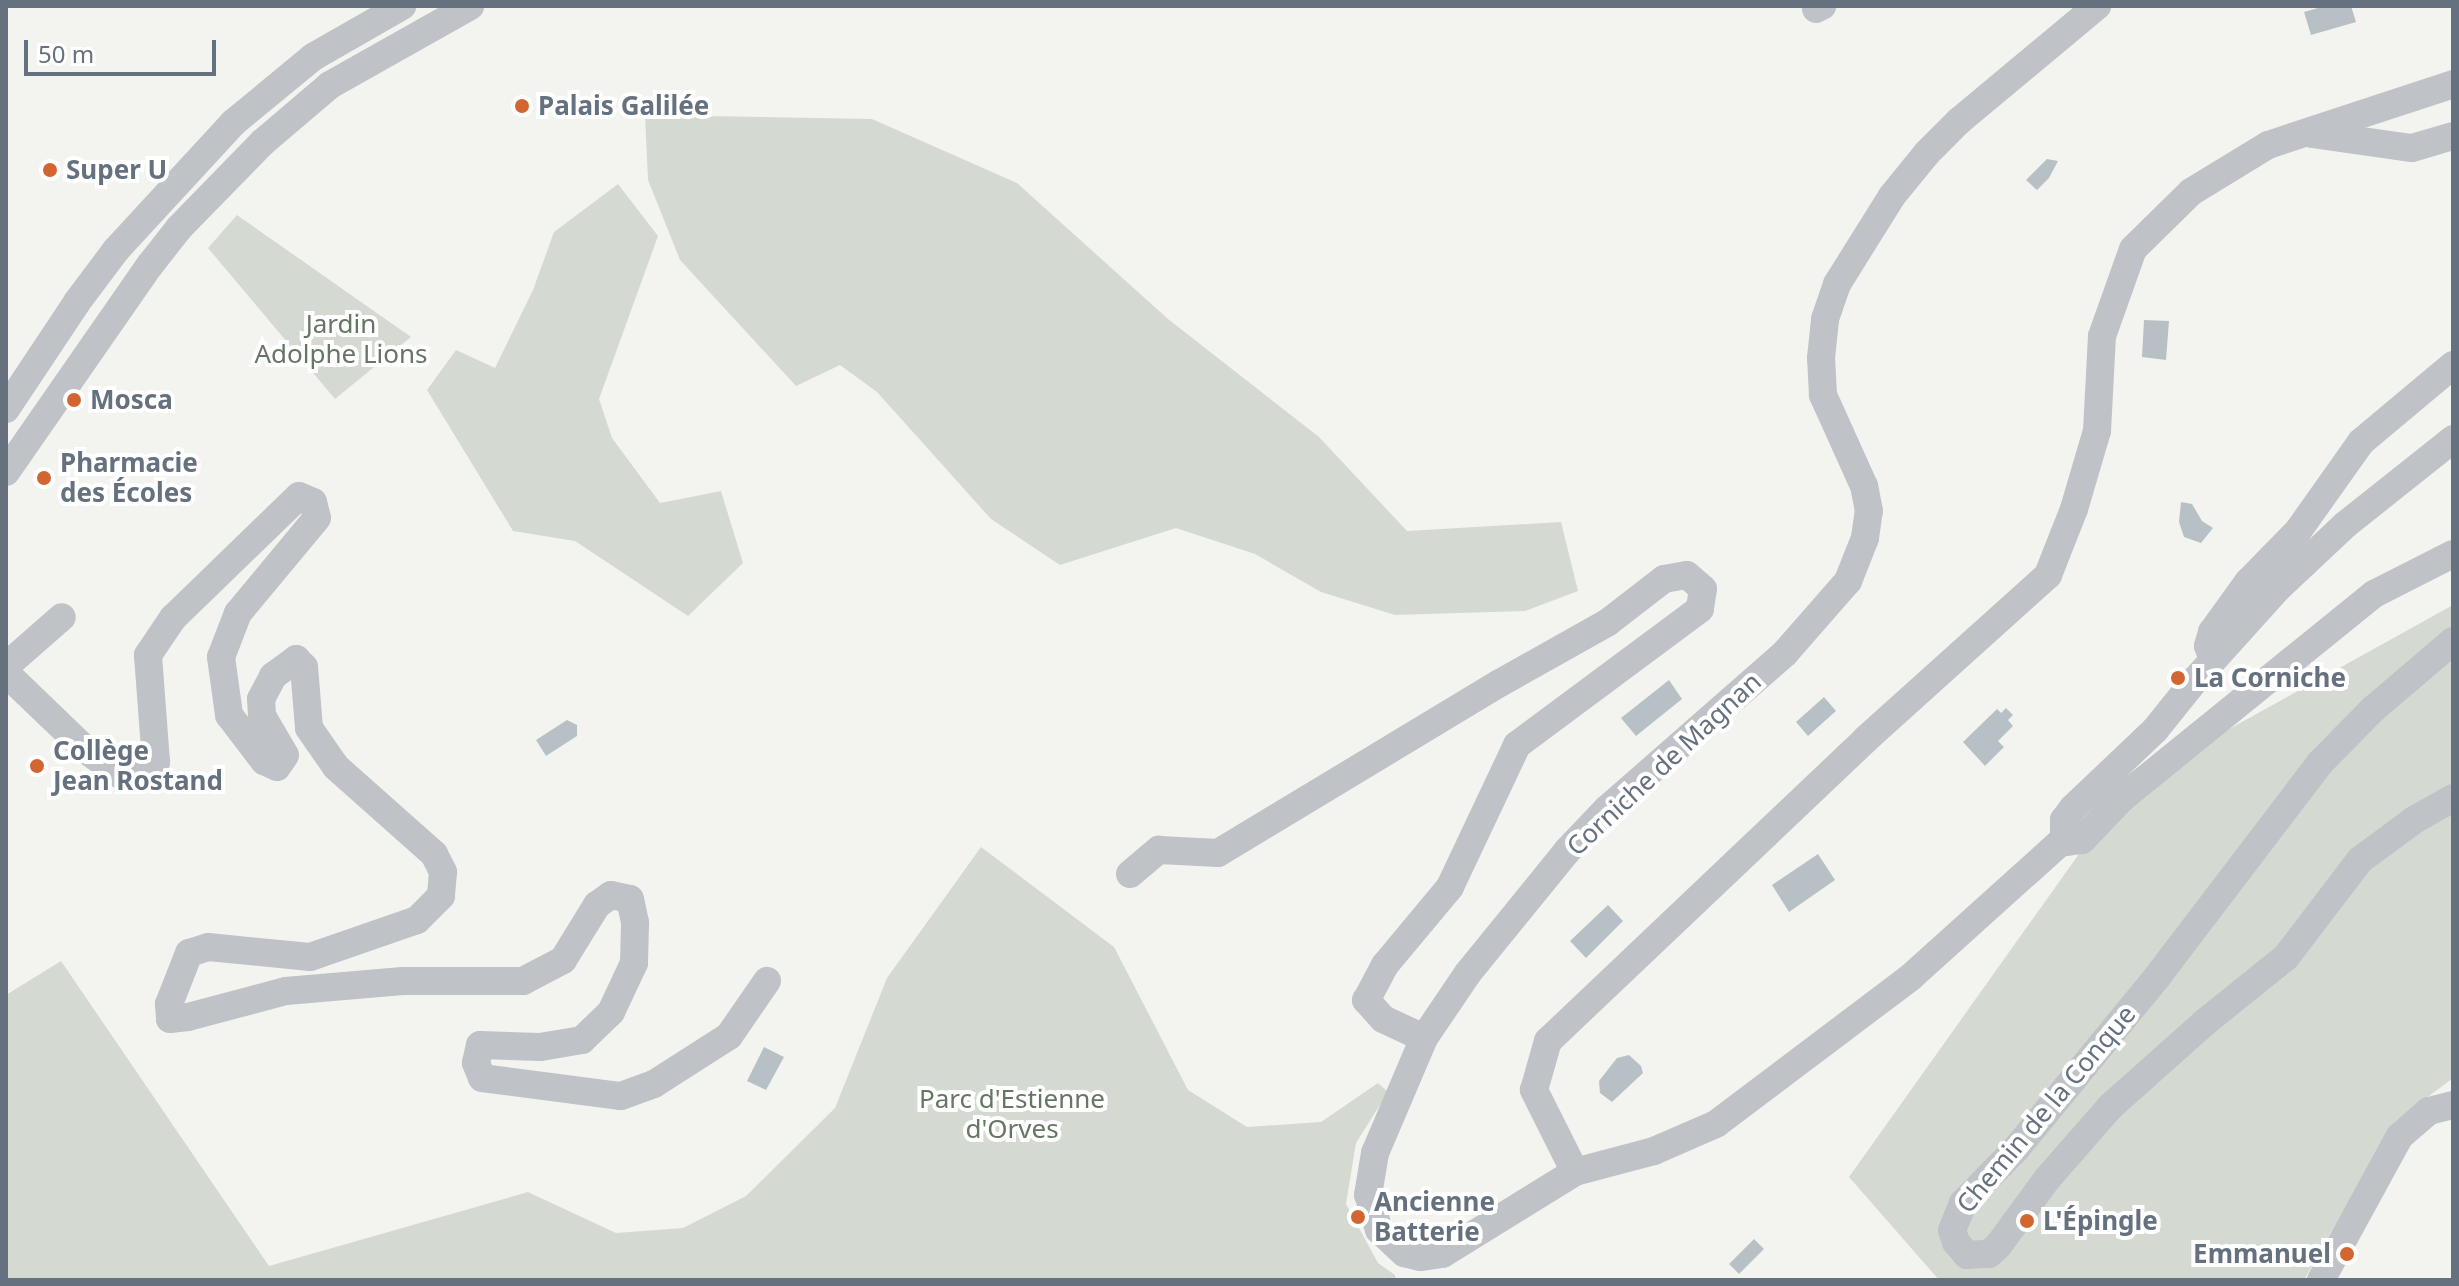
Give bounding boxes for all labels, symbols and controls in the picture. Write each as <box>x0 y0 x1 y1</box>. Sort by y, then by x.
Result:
scale bar <box>28 24 220 74</box>
text: 50 m <box>38 37 94 70</box>
place label: Palais Galilée <box>538 90 709 122</box>
marker: Palais Galilée <box>513 97 531 115</box>
place label: Super U <box>66 154 167 186</box>
marker: Super U <box>41 161 59 179</box>
park label: Jardin Adolphe Lions <box>254 308 428 370</box>
place label: Mosca <box>90 384 173 416</box>
marker: Mosca <box>65 391 83 409</box>
place label: Pharmacie des Écoles <box>60 447 198 508</box>
marker: Pharmacie des Écoles <box>35 469 53 487</box>
place label: La Corniche <box>2194 662 2346 694</box>
street label: Corniche de Magnan <box>1561 666 1767 862</box>
marker: La Corniche <box>2169 669 2187 687</box>
place label: Collège Jean Rostand <box>53 735 223 796</box>
marker: Collège Jean Rostand <box>28 757 46 775</box>
street label: Chemin de la Conque <box>1950 999 2142 1219</box>
park label: Parc d'Estienne d'Orves <box>919 1083 1105 1144</box>
place label: Ancienne Batterie <box>1374 1186 1495 1248</box>
place label: L'Épingle <box>2043 1205 2158 1237</box>
marker: Ancienne Batterie <box>1349 1208 1367 1226</box>
marker: L'Épingle <box>2018 1212 2036 1230</box>
place label: Emmanuel <box>2193 1238 2331 1270</box>
marker: Emmanuel <box>2338 1245 2356 1263</box>

